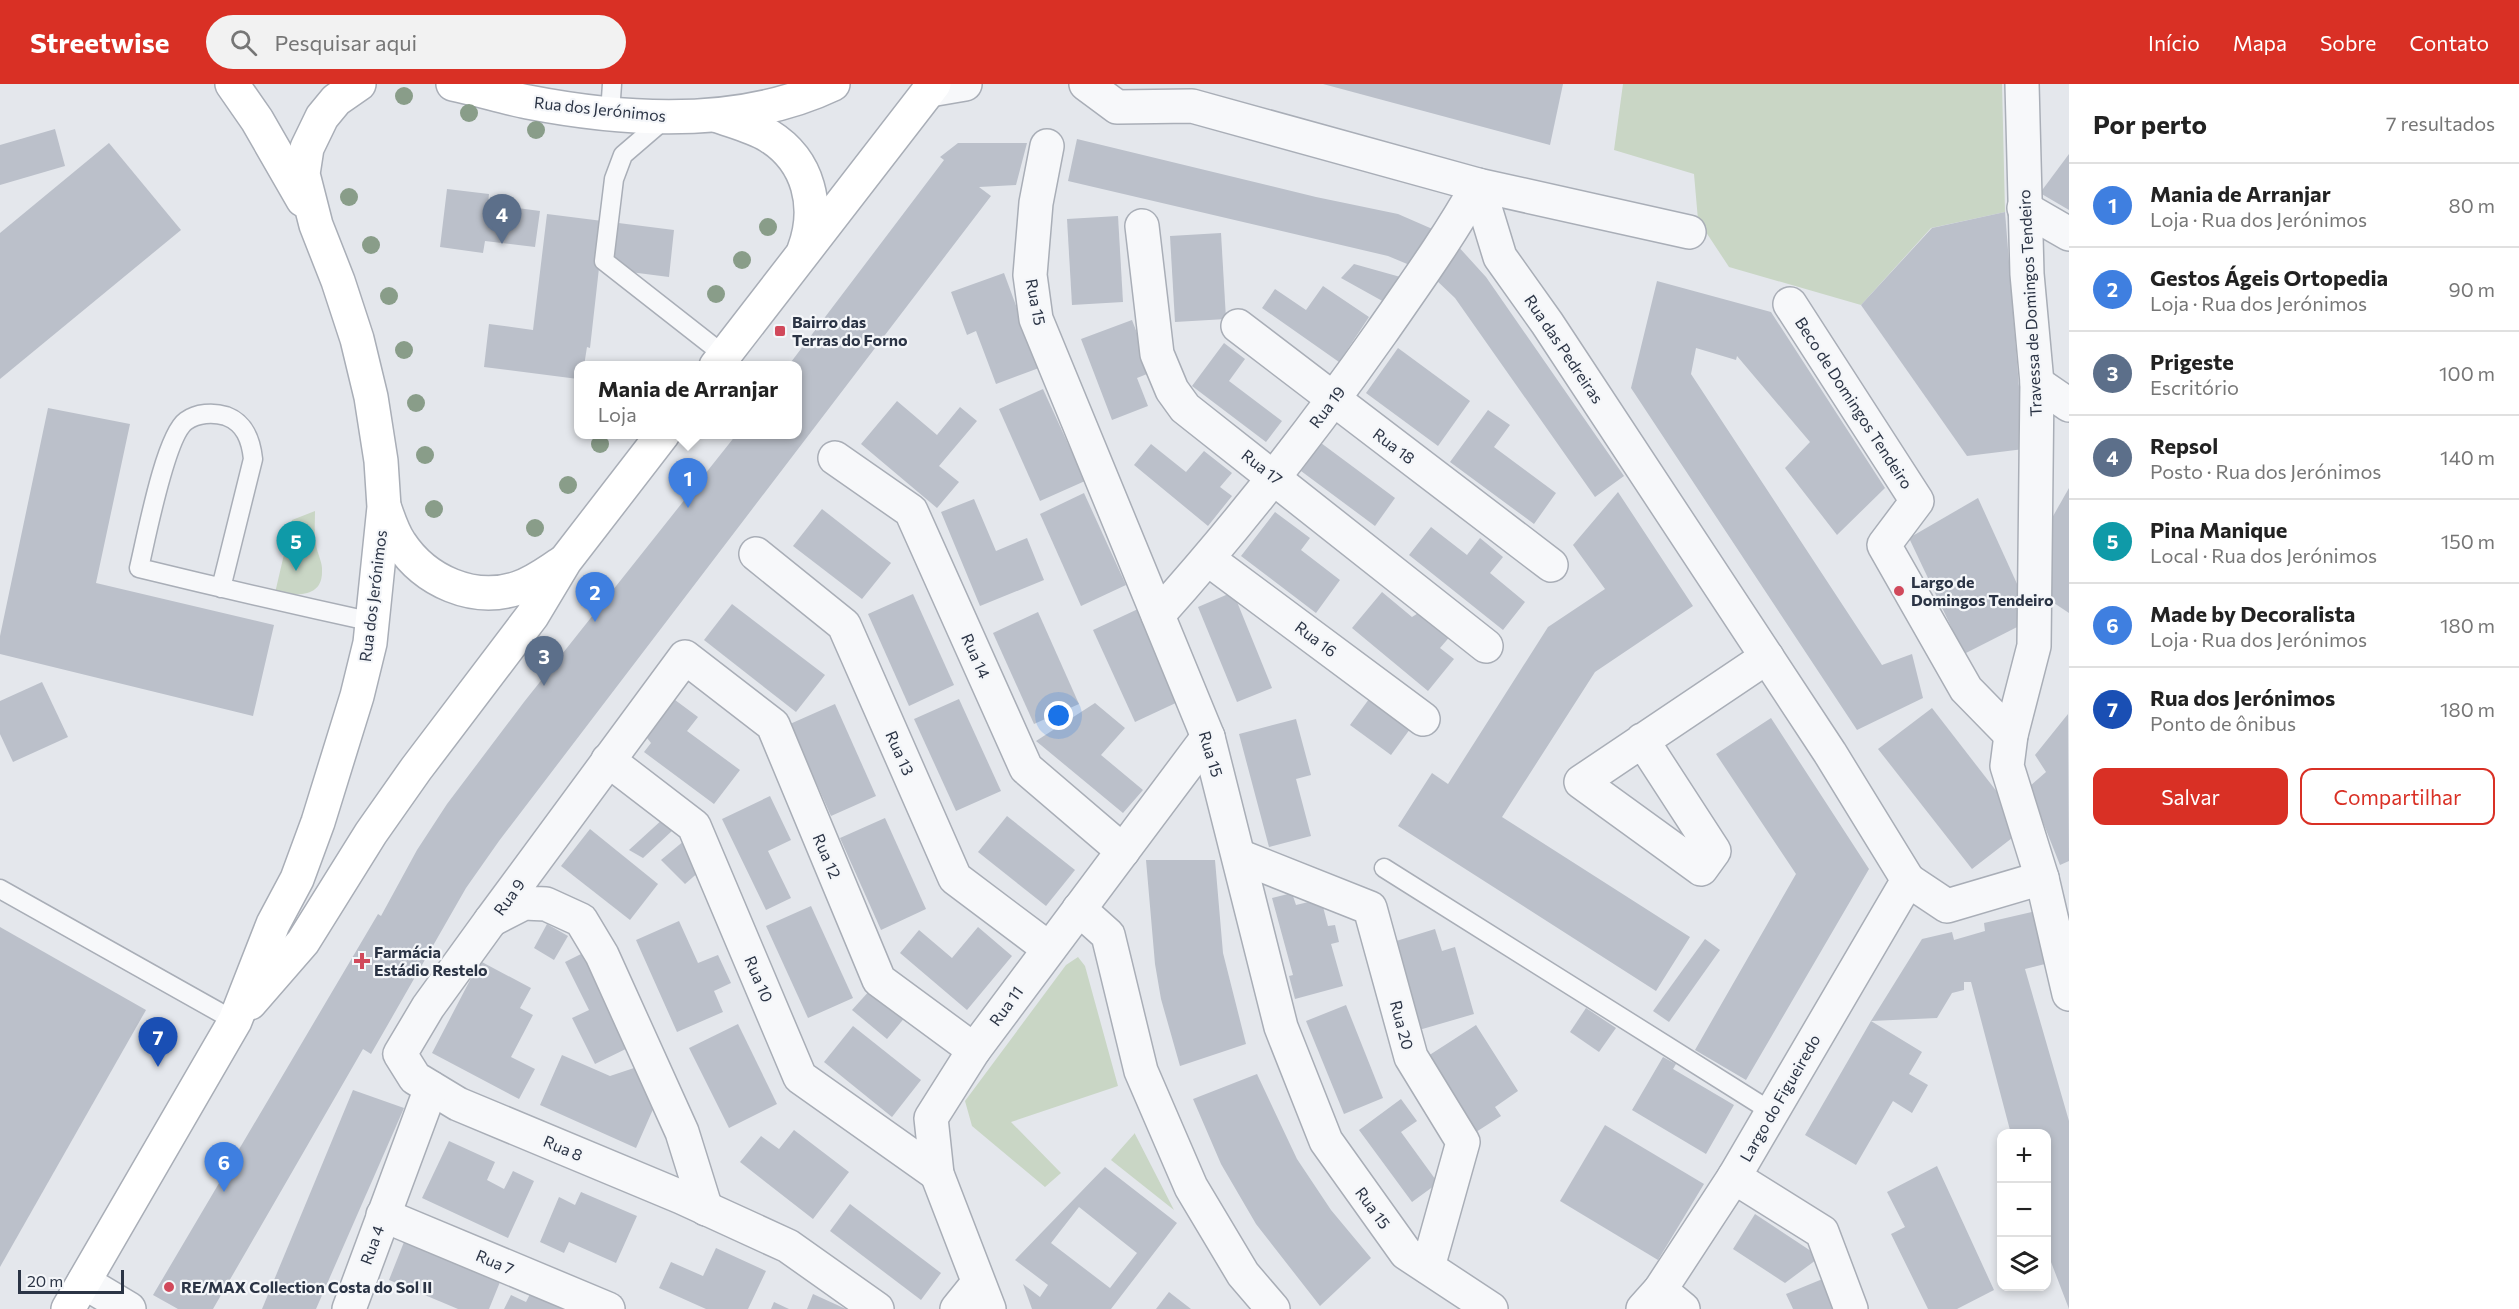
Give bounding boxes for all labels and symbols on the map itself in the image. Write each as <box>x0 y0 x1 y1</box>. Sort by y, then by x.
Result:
street label: Rua dos Jerónimos <box>533 92 667 125</box>
street label: Travessa de Domingos Tendeiro <box>2014 189 2045 417</box>
pin: 4 <box>482 194 522 244</box>
street label: Rua 15 <box>1023 277 1050 327</box>
street label: Rua das Pedreiras <box>1521 291 1608 407</box>
place label: Bairro das Terras do Forno <box>792 312 908 349</box>
street label: Beco de Domingos Tendeiro <box>1792 313 1917 492</box>
marker: Bairro das Terras do Forno <box>773 324 787 338</box>
street label: Rua 19 <box>1305 382 1348 431</box>
street label: Rua 18 <box>1370 424 1419 467</box>
street label: Rua 17 <box>1238 445 1286 488</box>
pin: 1 <box>668 458 708 508</box>
pin: 5 <box>276 522 316 571</box>
street label: Rua dos Jerónimos <box>355 529 390 663</box>
pin: 2 <box>576 572 614 622</box>
place label: Largo de Domingos Tendeiro <box>1911 572 2054 609</box>
marker: Largo de Domingos Tendeiro <box>1892 584 1906 598</box>
street label: Rua 16 <box>1292 617 1341 660</box>
street label: Rua 14 <box>958 630 995 682</box>
pin: 3 <box>524 636 564 686</box>
your location <box>1044 701 1073 730</box>
street label: Rua 13 <box>882 727 919 778</box>
street label: Rua 15 <box>1196 729 1227 779</box>
street label: Rua 12 <box>810 831 845 881</box>
street label: Rua 9 <box>489 875 528 919</box>
place label: Farmácia Estádio Restelo <box>374 942 488 979</box>
street label: Rua 10 <box>741 953 778 1005</box>
marker: Farmácia Estádio Restelo <box>355 954 369 968</box>
street label: Rua 11 <box>985 982 1026 1029</box>
street label: Rua 20 <box>1387 998 1418 1052</box>
pin: 7 <box>138 1018 178 1067</box>
street label: Largo do Figueiredo <box>1735 1031 1824 1165</box>
street label: Rua 8 <box>541 1131 586 1164</box>
pin: 6 <box>204 1142 244 1192</box>
street label: Rua 15 <box>1352 1183 1395 1232</box>
street label: Rua 4 <box>356 1222 388 1267</box>
street label: Rua 7 <box>473 1245 517 1278</box>
scale bar <box>18 1267 124 1294</box>
place label: RE/MAX Collection Costa do Sol II <box>181 1277 432 1296</box>
marker: RE/MAX Collection Costa do Sol II <box>162 1280 176 1294</box>

